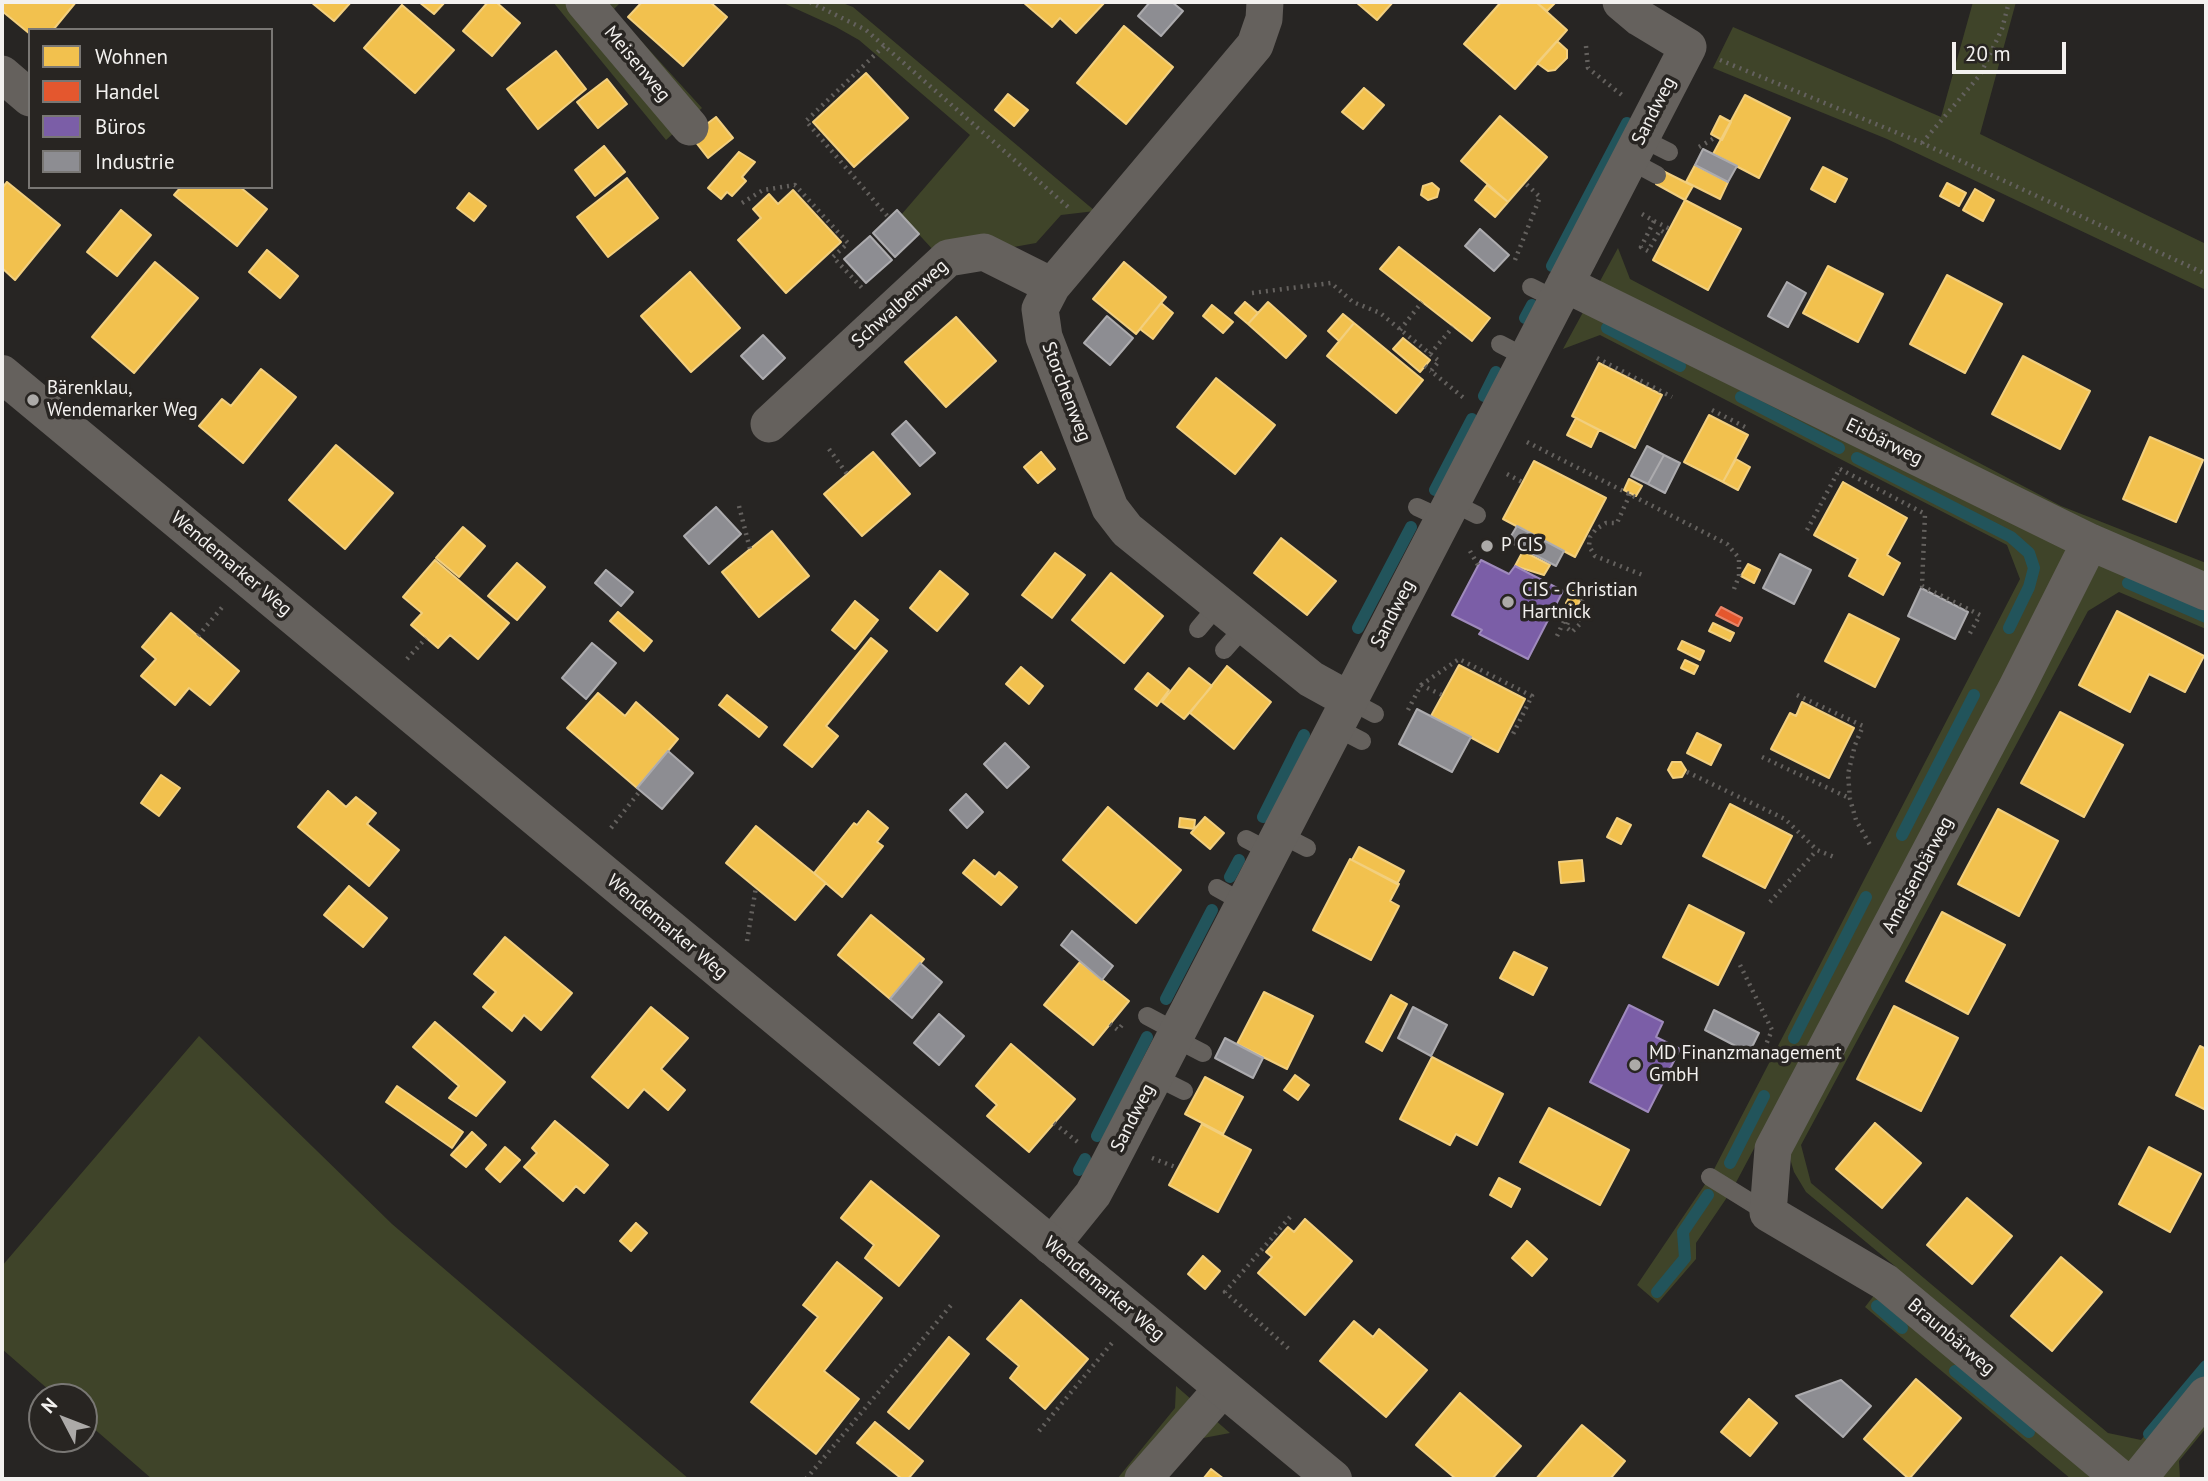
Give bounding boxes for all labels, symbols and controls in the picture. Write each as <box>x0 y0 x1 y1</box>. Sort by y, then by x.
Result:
street label: Meisenweg <box>599 22 675 106</box>
legend <box>28 28 273 189</box>
scale bar <box>1956 28 2070 72</box>
text: 20 m <box>1965 40 2011 67</box>
text: Wohnen <box>95 43 168 70</box>
street label: Sandweg <box>1627 73 1681 149</box>
text: Handel <box>95 78 159 105</box>
text: Büros <box>95 113 146 140</box>
text: Industrie <box>95 148 175 175</box>
street label: Schwalbenweg <box>847 255 953 353</box>
street label: Storchenweg <box>1036 339 1096 445</box>
place label: Bärenklau, Wendemarker Weg <box>47 378 198 422</box>
marker: Bärenklau, Wendemarker Weg <box>25 392 41 408</box>
street label: Eisbärweg <box>1842 414 1926 470</box>
street label: Wendemarker Weg <box>166 507 296 621</box>
place label: P CIS <box>1501 535 1543 557</box>
marker: P CIS <box>1479 538 1495 554</box>
street label: Sandweg <box>1366 576 1420 652</box>
place label: CIS - Christian Hartnick <box>1522 580 1638 624</box>
marker: CIS - Christian Hartnick <box>1500 594 1516 610</box>
street label: Ameisenbärweg <box>1878 813 1958 937</box>
street label: Wendemarker Weg <box>602 870 732 984</box>
place label: MD Finanzmanagement GmbH <box>1649 1043 1842 1087</box>
marker: MD Finanzmanagement GmbH <box>1627 1057 1643 1073</box>
street label: Sandweg <box>1106 1080 1160 1156</box>
street label: Wendemarker Weg <box>1039 1232 1169 1346</box>
street label: Braunbärweg <box>1903 1294 1999 1380</box>
north arrow <box>28 1383 98 1453</box>
text: N <box>36 1393 62 1418</box>

